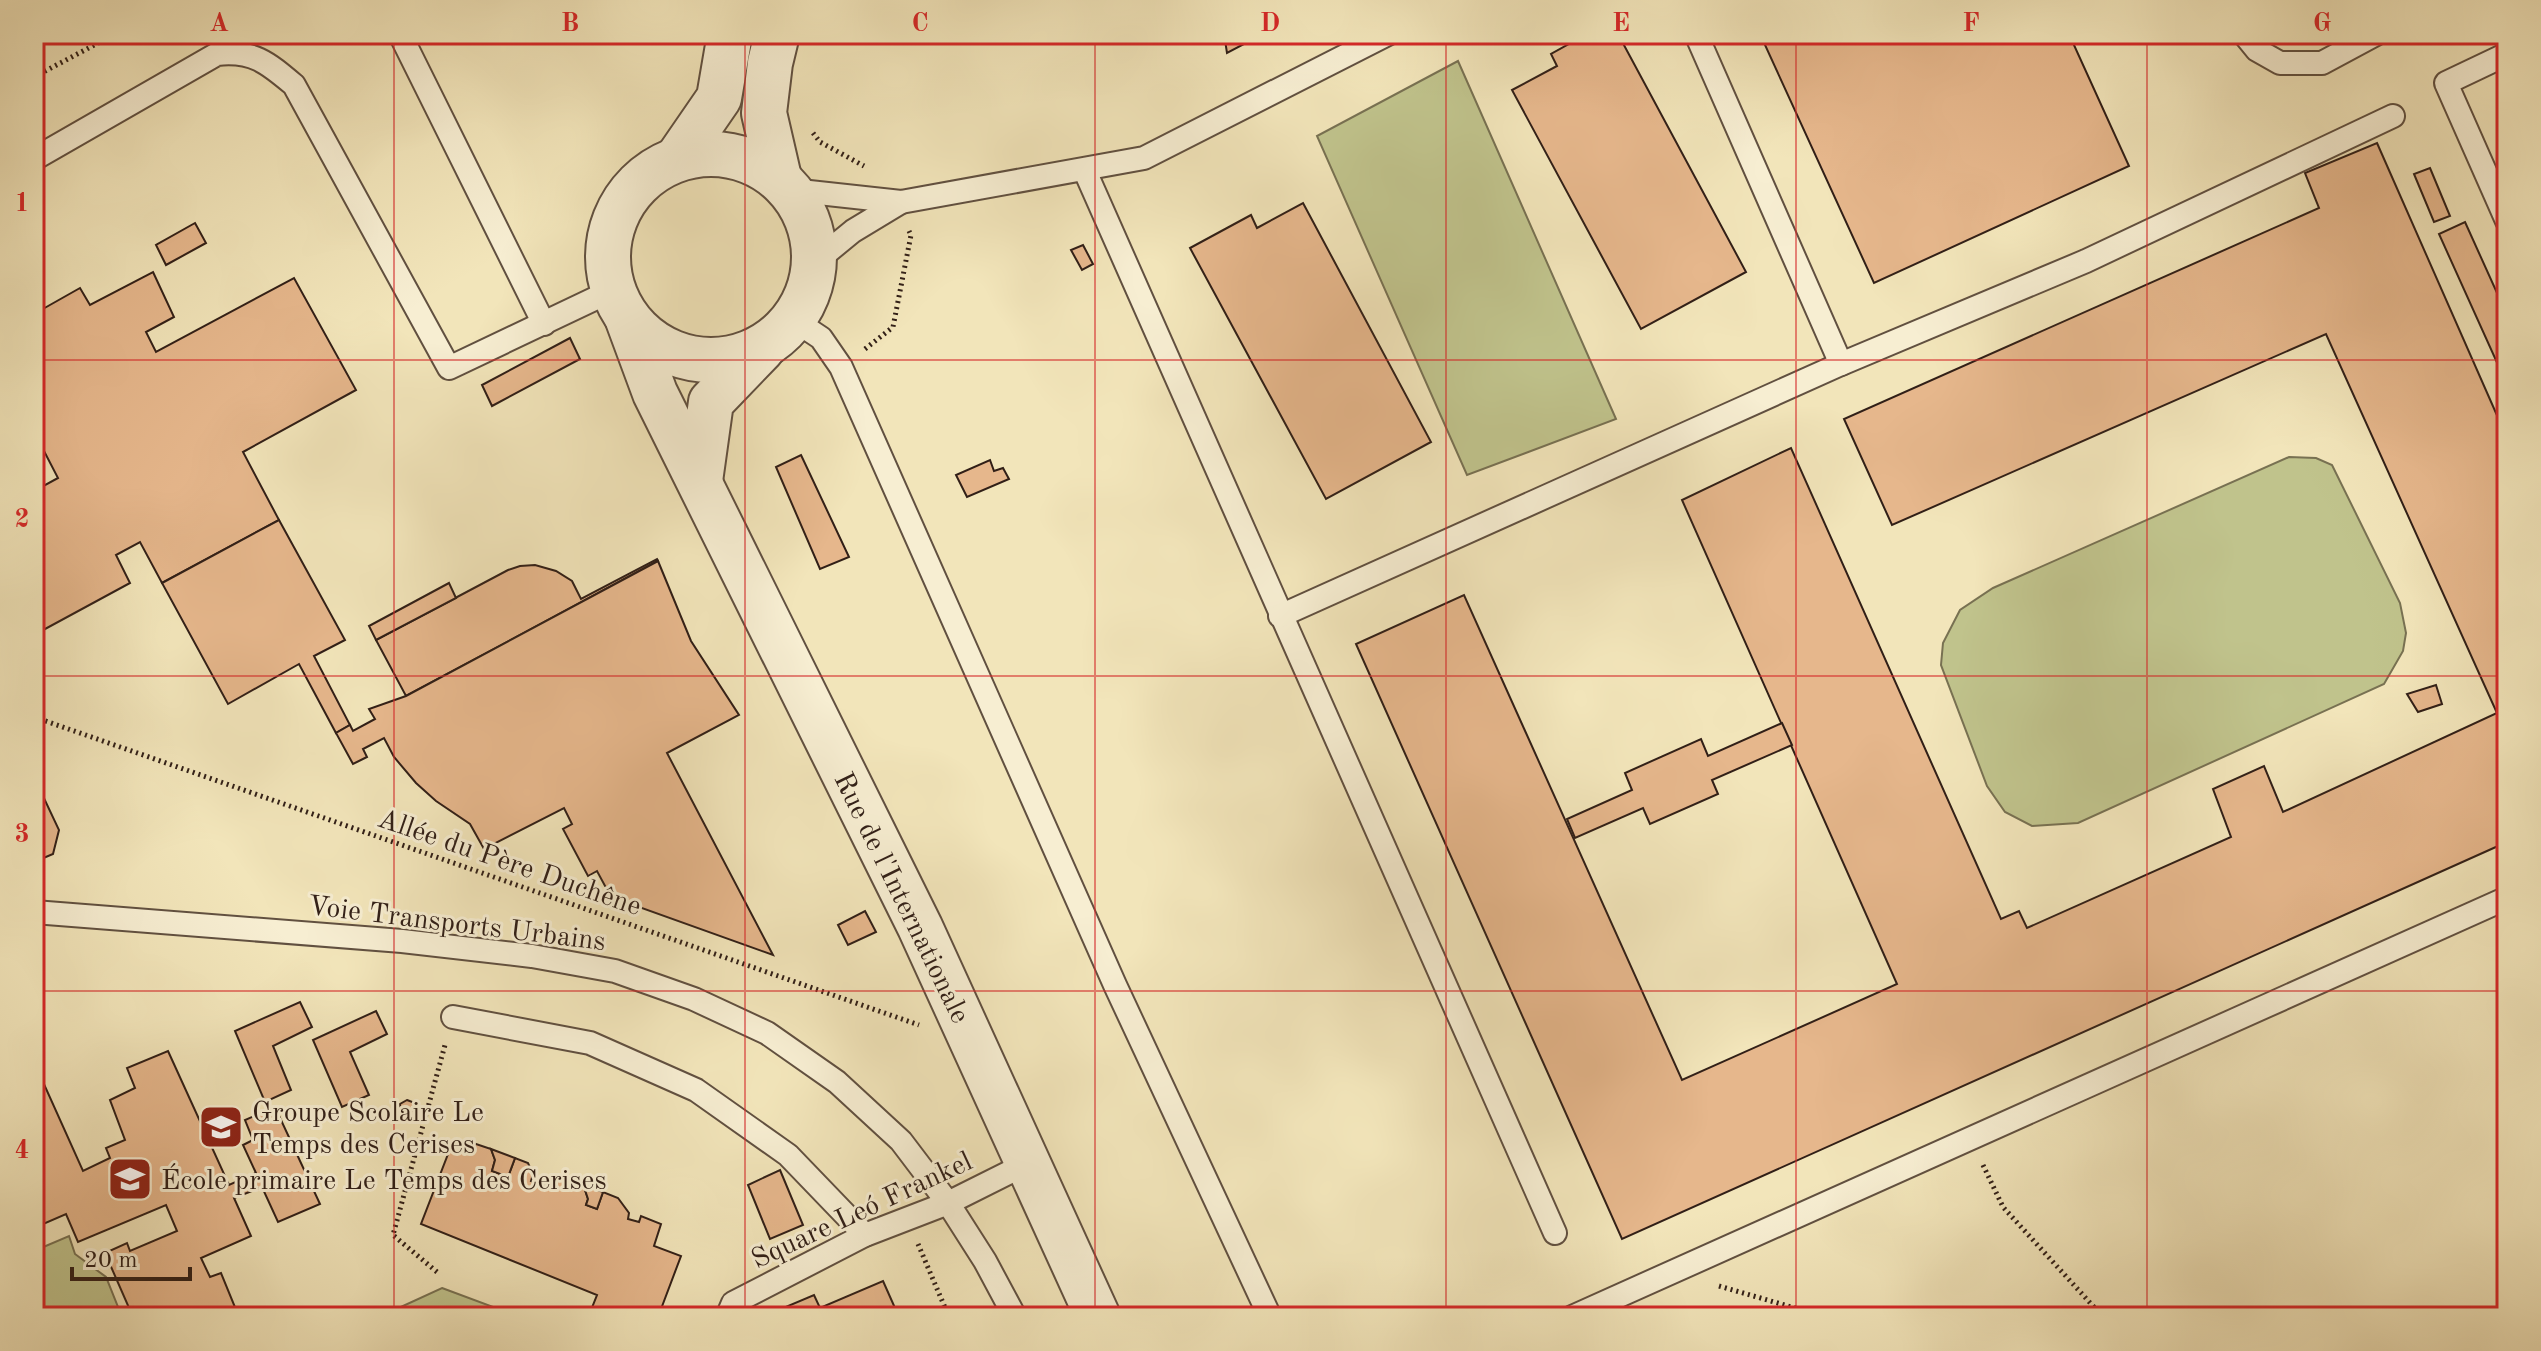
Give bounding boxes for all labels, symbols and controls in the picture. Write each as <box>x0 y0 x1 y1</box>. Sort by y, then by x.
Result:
text: A <box>209 11 229 37</box>
text: B <box>561 11 579 37</box>
text: C <box>911 11 929 37</box>
text: D <box>1260 11 1280 37</box>
text: E <box>1612 11 1630 37</box>
text: F <box>1962 11 1980 37</box>
text: G <box>2313 11 2331 37</box>
text: 1 <box>14 191 30 217</box>
text: 2 <box>14 507 30 533</box>
street label: Rue de l'Internationale <box>827 768 973 1028</box>
street label: Allée du Père Duchêne <box>374 806 644 922</box>
text: 3 <box>14 822 30 848</box>
street label: Voie Transports Urbains <box>306 893 607 957</box>
place label: Groupe Scolaire Le Temps des Cerises <box>252 1100 484 1160</box>
school or university icon: Groupe Scolaire Le Temps des Cerises <box>197 1103 245 1151</box>
text: 4 <box>14 1138 30 1164</box>
street label: Square Leó Frankel <box>748 1148 977 1275</box>
school or university icon: École primaire Le Temps des Cerises <box>106 1155 154 1203</box>
place label: École primaire Le Temps des Cerises <box>161 1163 607 1196</box>
scale bar <box>72 1231 190 1281</box>
text: 20 m <box>84 1249 138 1273</box>

